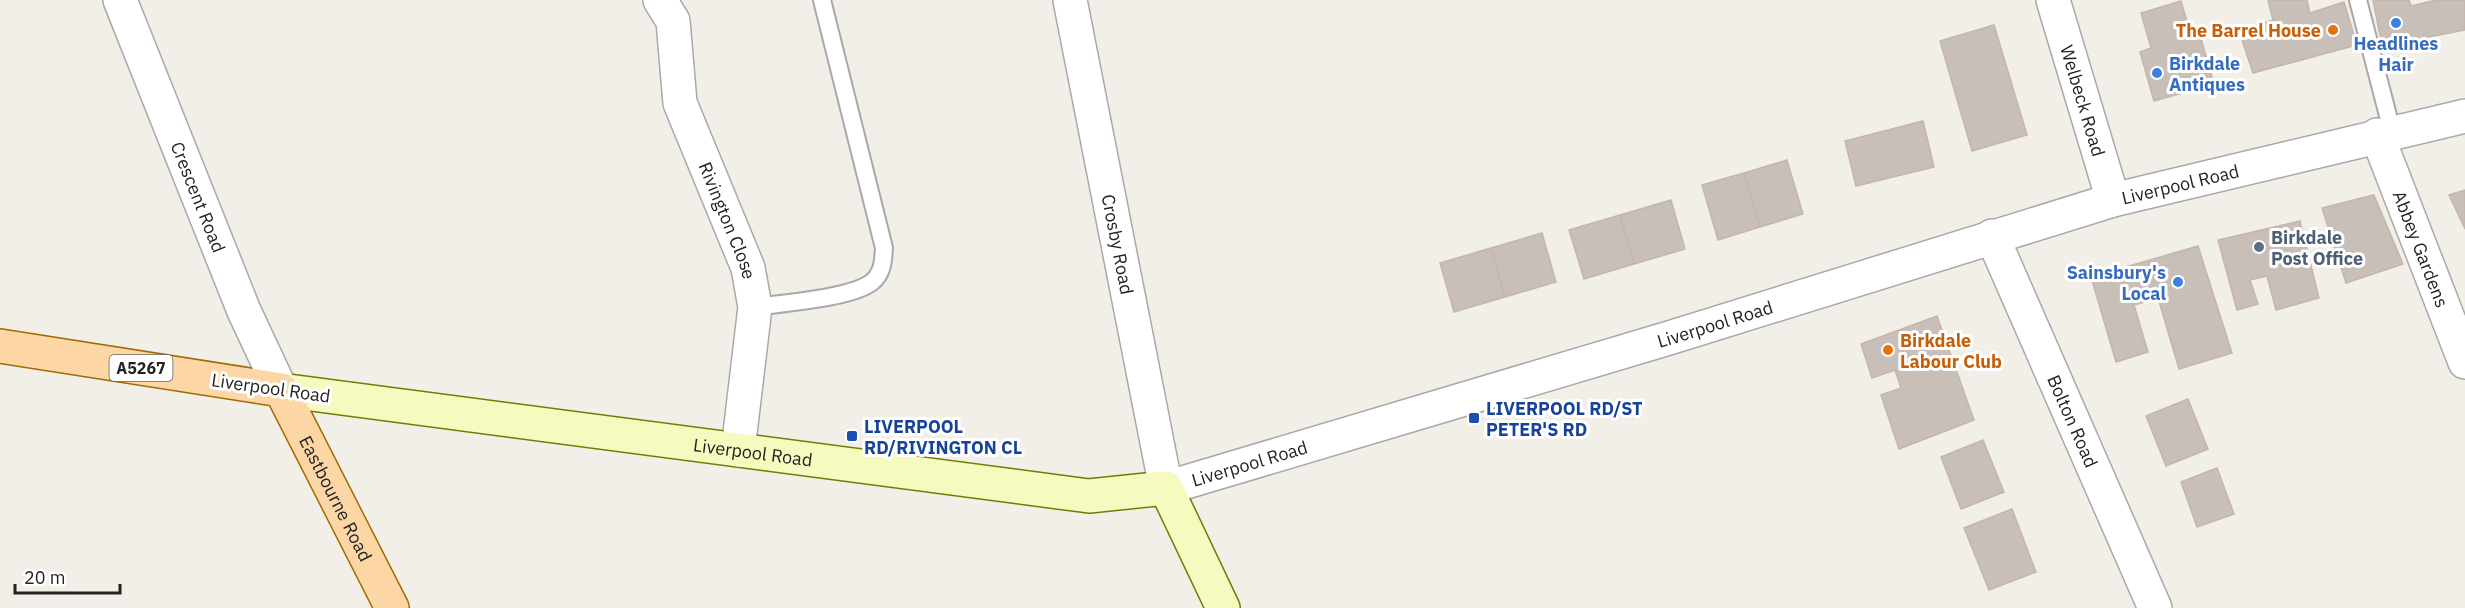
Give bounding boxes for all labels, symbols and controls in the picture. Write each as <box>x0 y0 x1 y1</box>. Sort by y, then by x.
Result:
marker: Headlines Hair <box>2389 16 2403 30</box>
place label: The Barrel House <box>2176 19 2321 42</box>
marker: The Barrel House <box>2326 23 2340 37</box>
place label: Headlines Hair <box>2354 32 2438 76</box>
street label: Welbeck Road <box>2056 42 2111 159</box>
place label: Birkdale Antiques <box>2169 52 2245 96</box>
marker: Birkdale Antiques <box>2150 66 2164 80</box>
street label: Crescent Road <box>166 138 231 256</box>
street label: Rivington Close <box>694 158 761 281</box>
street label: Liverpool Road <box>2119 159 2241 209</box>
street label: Abbey Gardens <box>2388 187 2454 310</box>
street label: Crosby Road <box>1097 192 1139 296</box>
place label: Birkdale Post Office <box>2271 226 2363 270</box>
marker: Birkdale Post Office <box>2252 240 2266 254</box>
place label: Sainsbury's Local <box>2067 261 2167 305</box>
marker: Sainsbury's Local <box>2171 275 2185 289</box>
street label: Liverpool Road <box>1654 295 1776 352</box>
place label: Birkdale Labour Club <box>1900 329 2002 373</box>
marker: Birkdale Labour Club <box>1881 343 1895 357</box>
road number: A5267 <box>110 355 172 381</box>
street label: Liverpool Road <box>210 368 332 408</box>
street label: Bolton Road <box>2043 371 2103 471</box>
place label: LIVERPOOL RD/ST PETER'S RD <box>1486 397 1643 441</box>
marker: LIVERPOOL RD/ST PETER'S RD <box>1467 411 1481 425</box>
place label: LIVERPOOL RD/RIVINGTON CL <box>864 415 1022 459</box>
marker: LIVERPOOL RD/RIVINGTON CL <box>845 429 859 443</box>
street label: Eastbourne Road <box>295 432 378 565</box>
street label: Liverpool Road <box>692 433 814 471</box>
street label: Liverpool Road <box>1189 435 1310 491</box>
scale bar <box>15 557 120 595</box>
text: 20 m <box>24 566 66 589</box>

